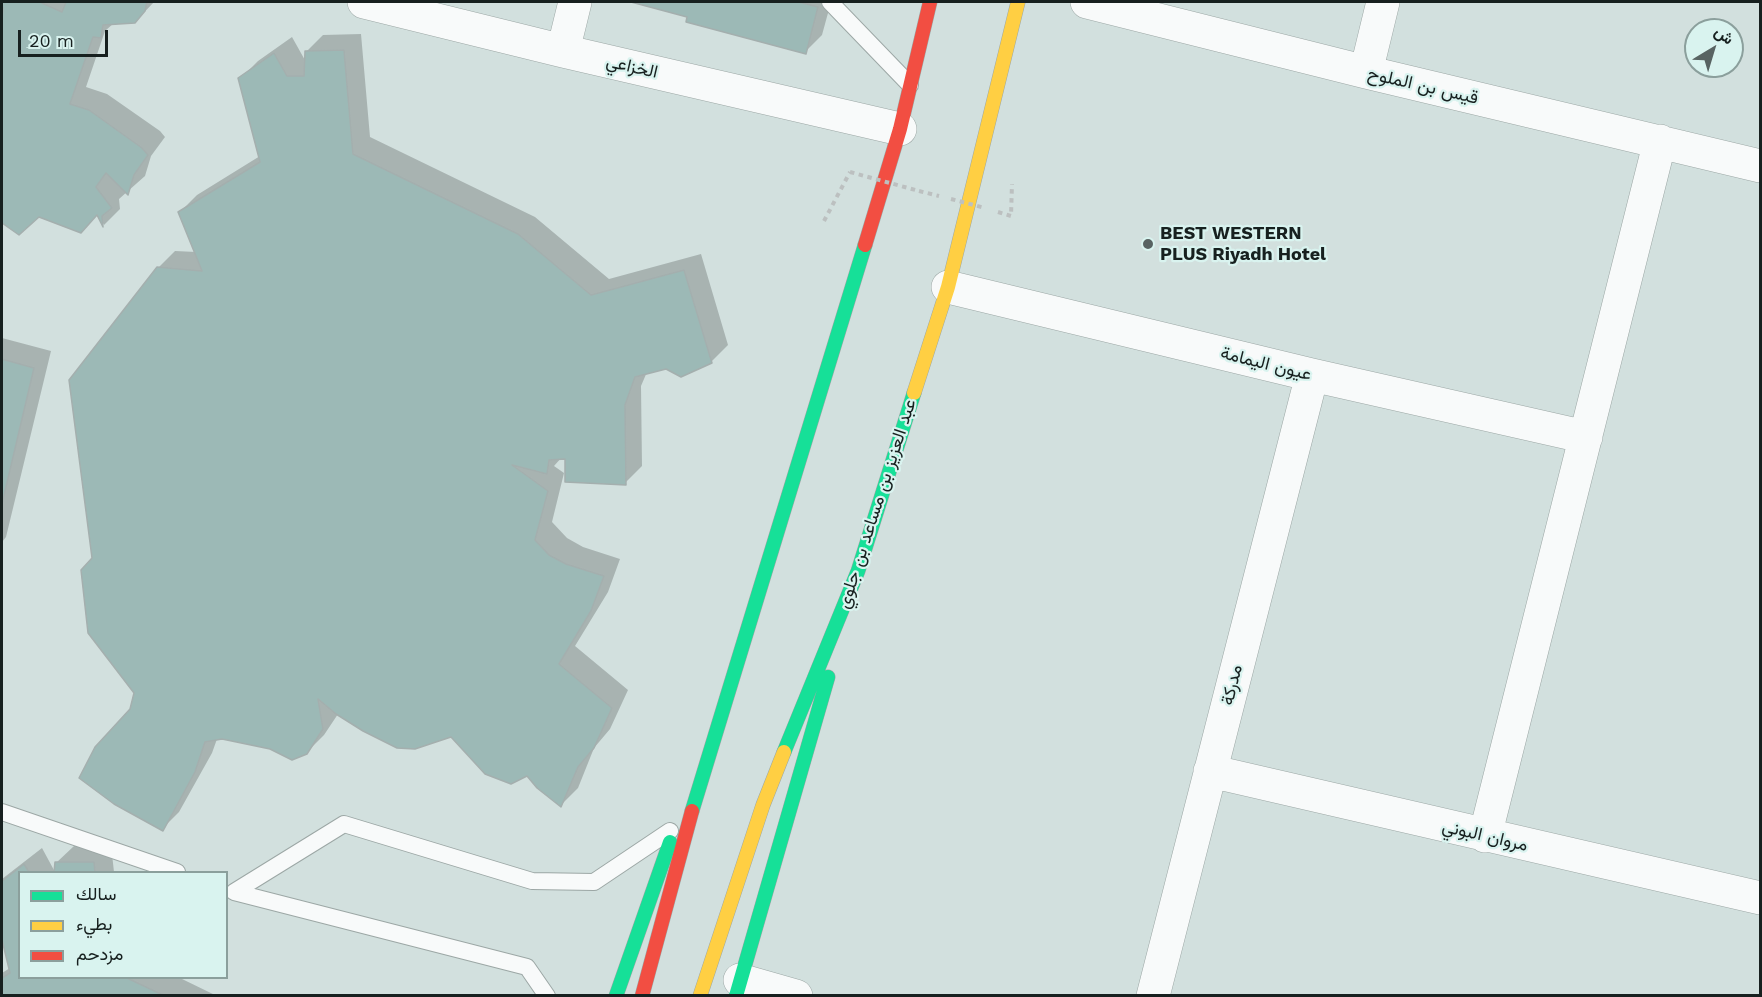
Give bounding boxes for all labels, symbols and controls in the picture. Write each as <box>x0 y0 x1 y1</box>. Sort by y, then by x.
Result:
scale bar <box>21 18 111 56</box>
north arrow <box>1684 18 1744 78</box>
text: ش <box>1711 22 1738 48</box>
text: 20 m <box>29 30 74 51</box>
street label: الخزاعي <box>604 51 660 83</box>
street label: قيس بن الملوح <box>1366 63 1480 109</box>
place label: BEST WESTERN PLUS Riyadh Hotel <box>1160 223 1326 266</box>
marker: BEST WESTERN PLUS Riyadh Hotel <box>1141 237 1155 251</box>
street label: عيون اليمامة <box>1218 342 1314 386</box>
street label: عبد العزيز بن مساعد بن جلوي <box>833 396 921 612</box>
street label: مدركة <box>1217 663 1247 707</box>
street label: مروان البوني <box>1440 816 1530 856</box>
legend <box>18 871 228 979</box>
text: سالك <box>76 883 116 904</box>
text: بطيء <box>76 913 112 934</box>
text: مزدحم <box>76 943 123 964</box>

